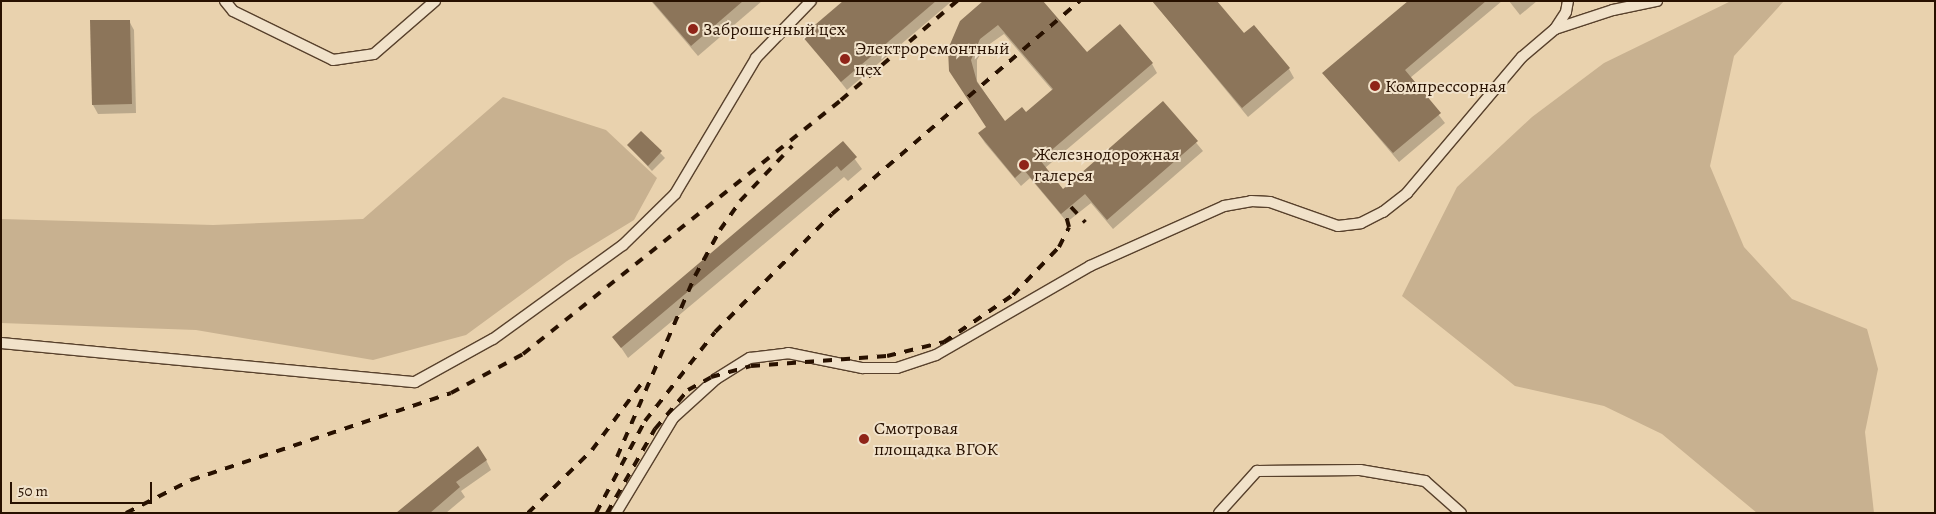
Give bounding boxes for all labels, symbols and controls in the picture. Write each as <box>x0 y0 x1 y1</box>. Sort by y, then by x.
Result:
place label: Заброшенный цех <box>703 18 846 40</box>
marker: Заброшенный цех <box>687 23 699 35</box>
place label: Электроремонтный цех <box>855 38 1010 80</box>
marker: Электроремонтный цех <box>839 53 851 65</box>
place label: Компрессорная <box>1385 75 1506 97</box>
marker: Компрессорная <box>1369 80 1381 92</box>
place label: Железнодорожная галерея <box>1034 144 1180 186</box>
marker: Железнодорожная галерея <box>1018 159 1030 171</box>
place label: Смотровая площадка ВГОК <box>874 418 998 460</box>
marker: Смотровая площадка ВГОК <box>858 433 870 445</box>
scale bar <box>12 472 155 504</box>
text: 50 m <box>18 481 48 501</box>

